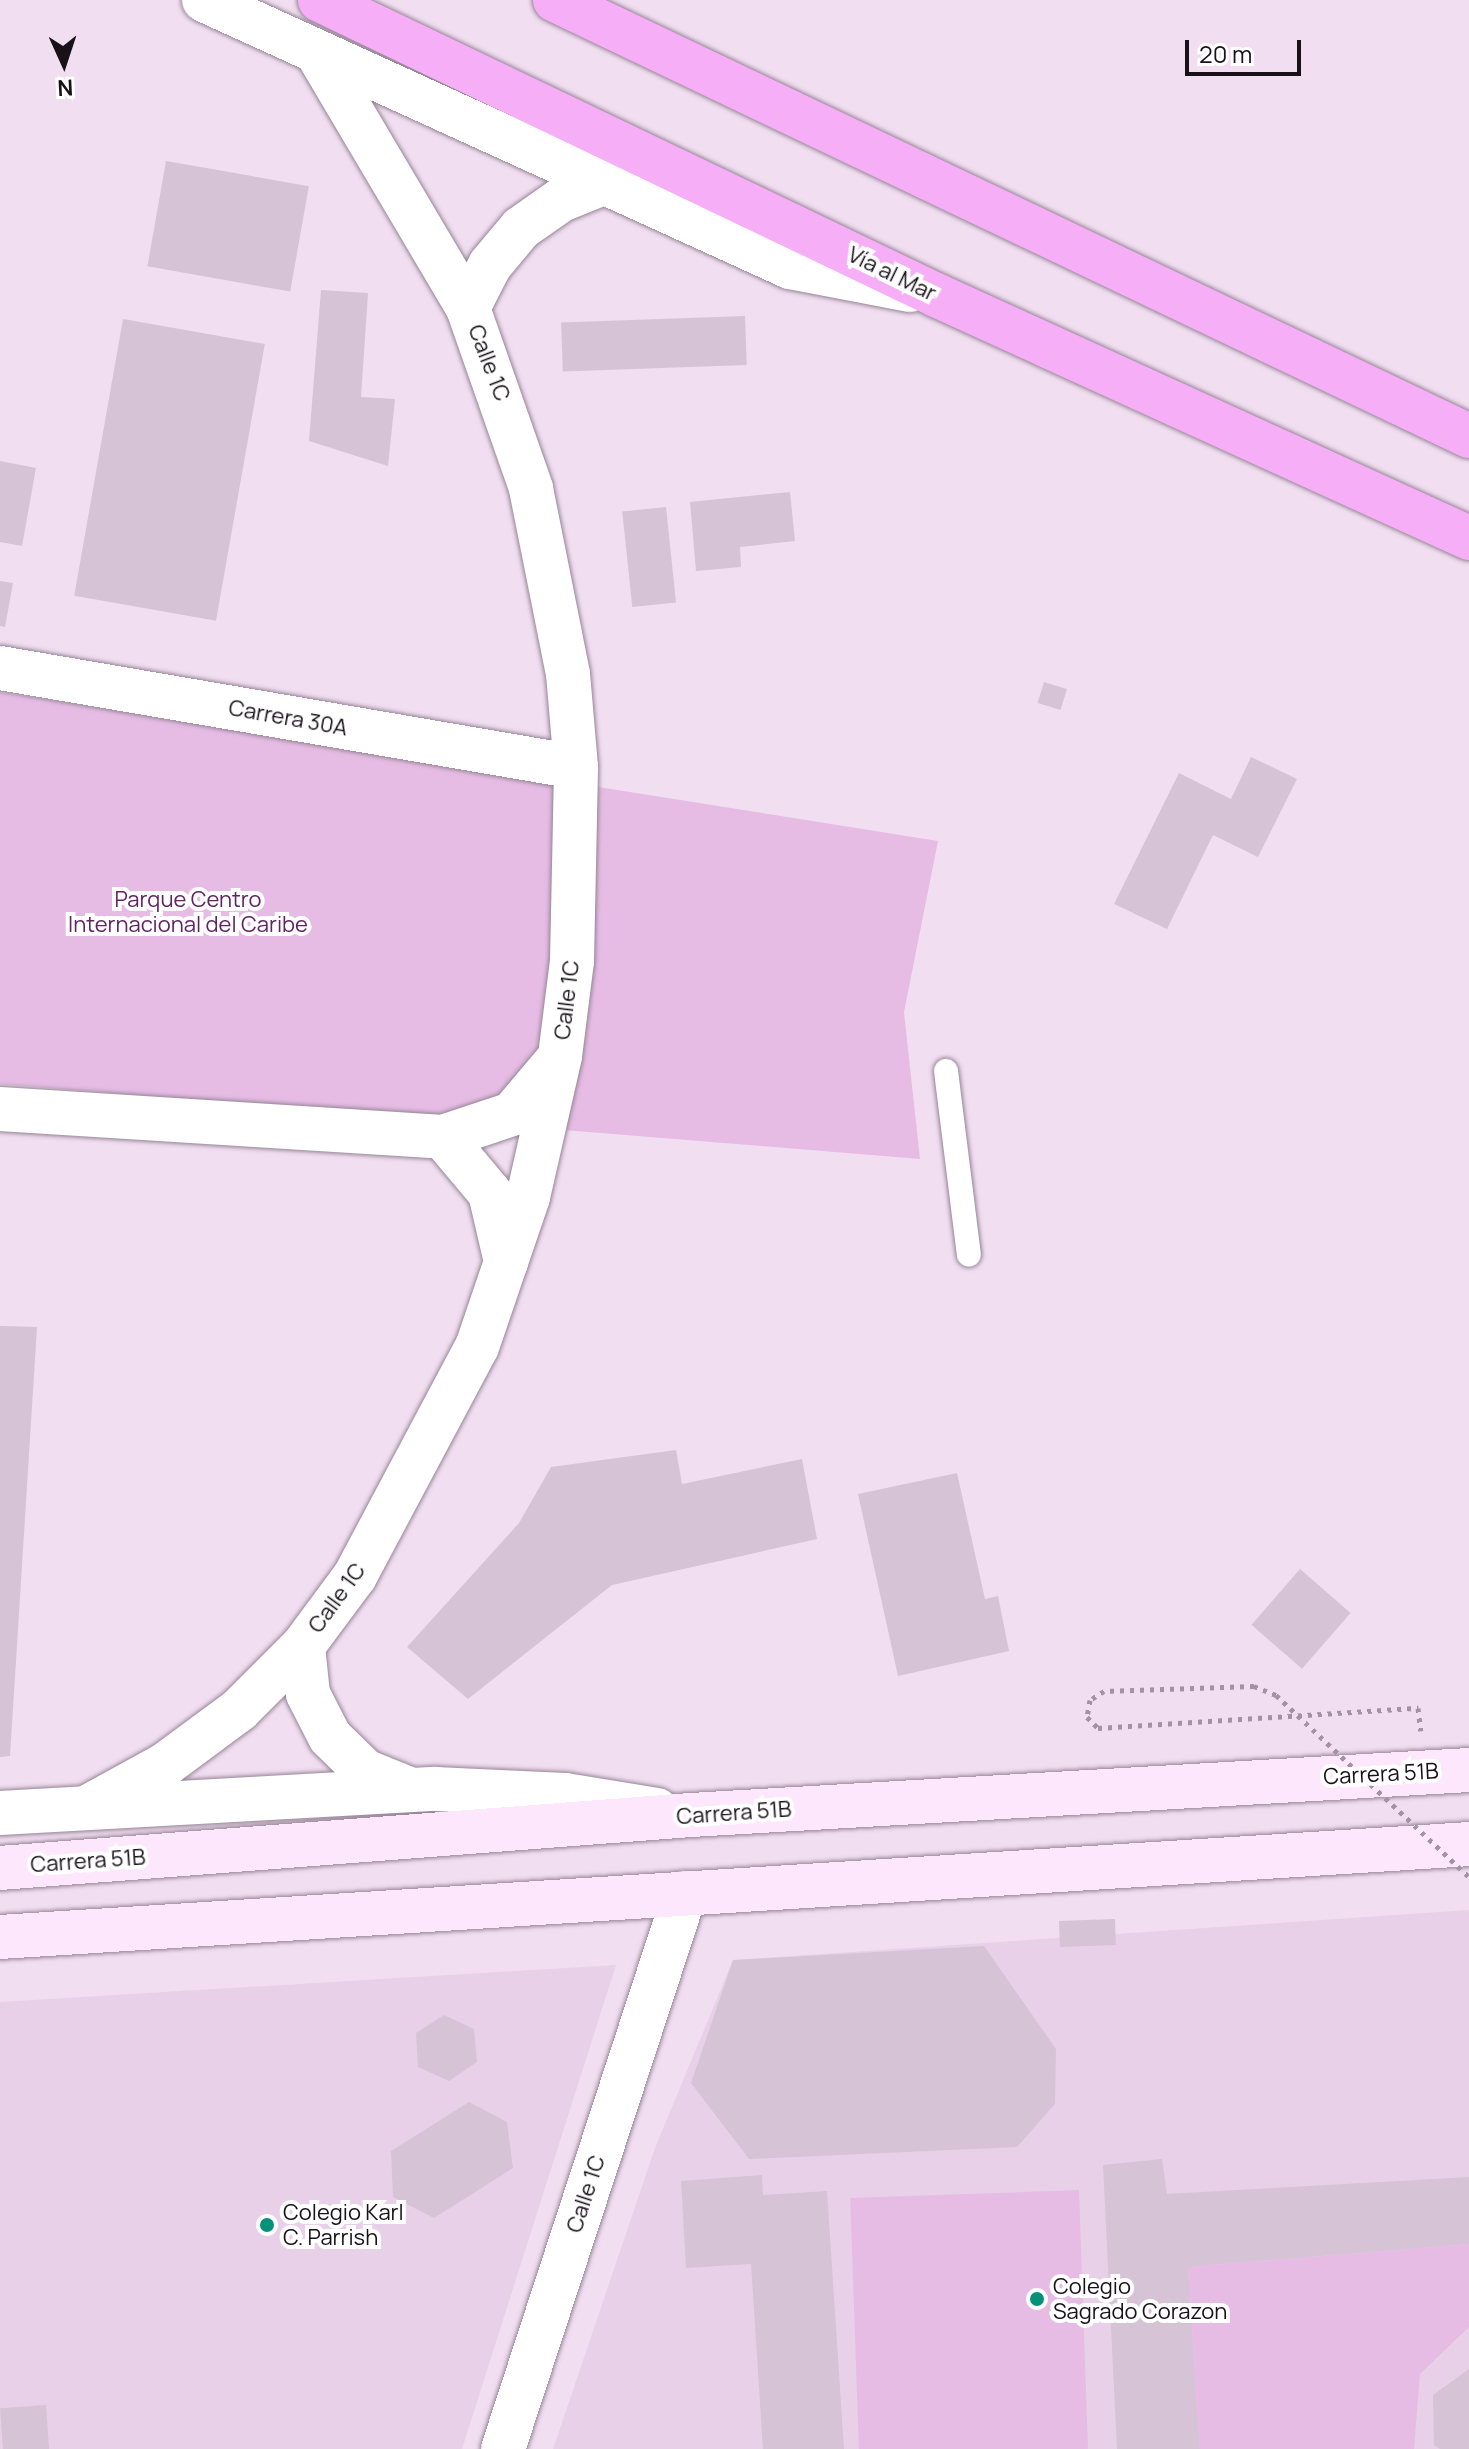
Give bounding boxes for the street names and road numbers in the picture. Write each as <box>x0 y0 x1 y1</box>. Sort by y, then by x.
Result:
street label: Vía al Mar <box>844 241 940 307</box>
street label: Calle 1C <box>462 321 516 405</box>
street label: Carrera 30A <box>227 695 349 741</box>
street label: Calle 1C <box>549 959 585 1041</box>
street label: Calle 1C <box>303 1558 371 1638</box>
street label: Carrera 51B <box>1323 1758 1439 1790</box>
street label: Carrera 51B <box>676 1796 792 1830</box>
street label: Carrera 51B <box>30 1844 146 1878</box>
street label: Calle 1C <box>561 2152 611 2236</box>

